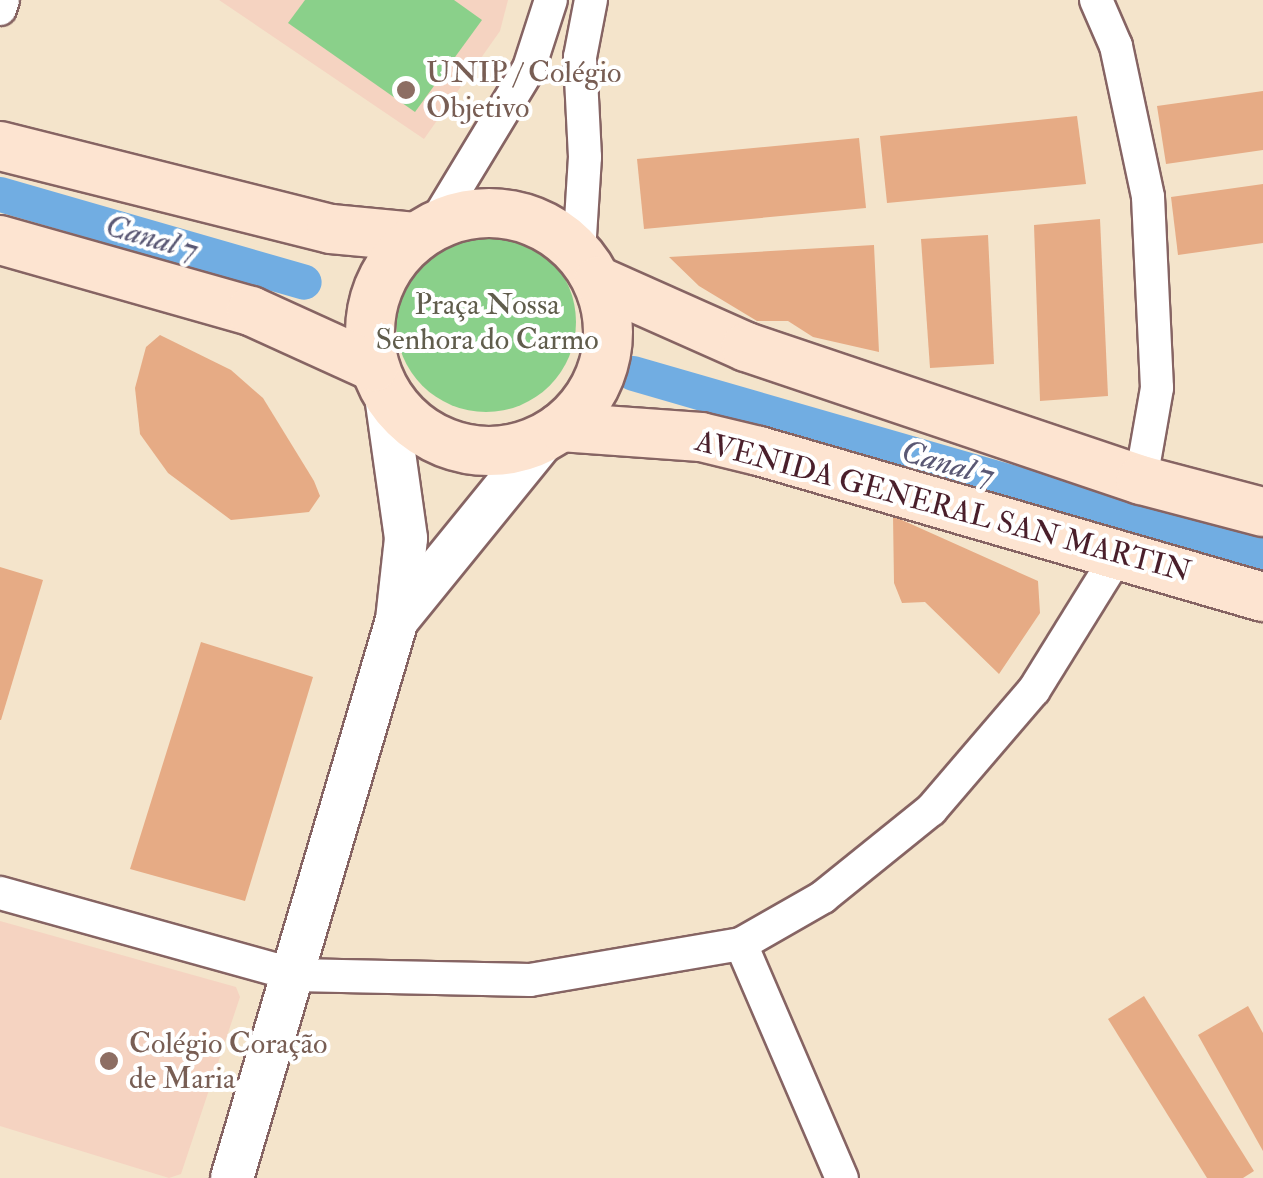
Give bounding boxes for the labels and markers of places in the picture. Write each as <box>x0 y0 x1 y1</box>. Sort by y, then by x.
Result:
place label: UNIP / Colégio Objetivo <box>426 55 621 126</box>
marker: UNIP / Colégio Objetivo <box>395 79 417 101</box>
place label: Colégio Coração de Maria <box>129 1026 328 1096</box>
marker: Colégio Coração de Maria <box>98 1050 120 1072</box>

